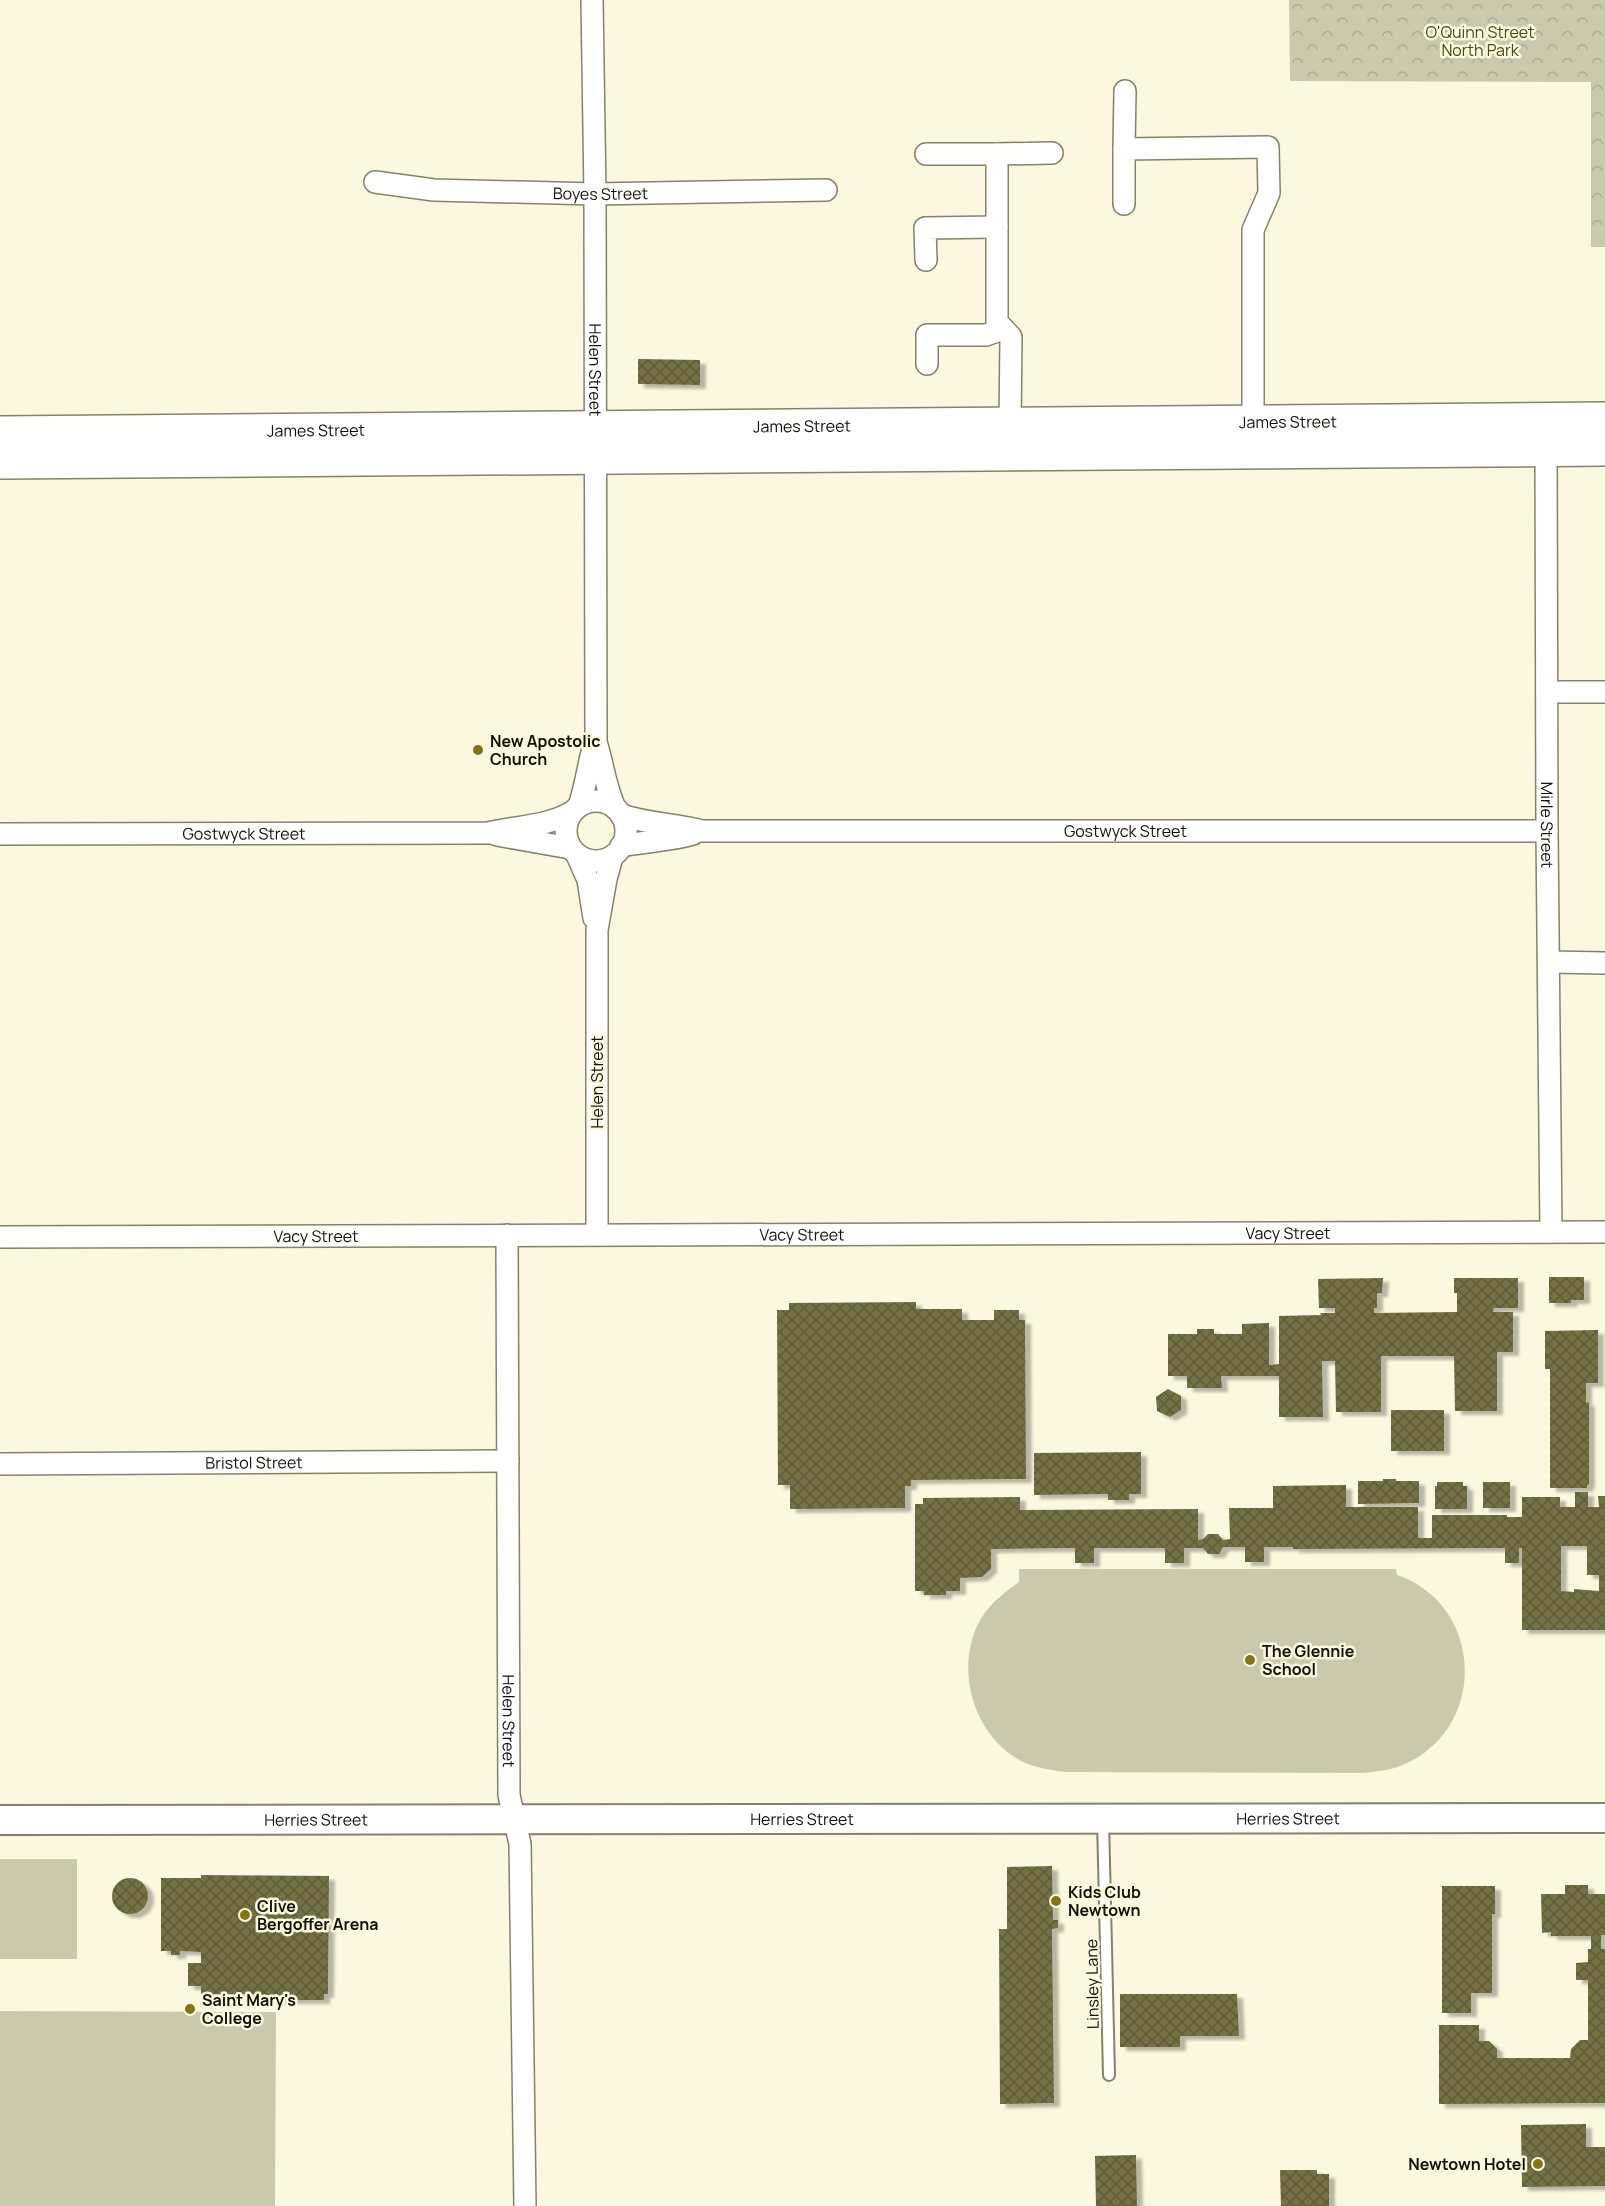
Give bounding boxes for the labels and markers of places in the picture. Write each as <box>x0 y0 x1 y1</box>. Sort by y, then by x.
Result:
place label: New Apostolic Church <box>490 730 600 770</box>
marker: New Apostolic Church <box>471 743 485 757</box>
place label: The Glennie School <box>1262 1640 1355 1680</box>
marker: The Glennie School <box>1243 1653 1257 1667</box>
place label: Kids Club Newtown <box>1068 1881 1141 1921</box>
marker: Kids Club Newtown <box>1049 1894 1063 1908</box>
place label: Clive Bergoffer Arena <box>257 1895 378 1935</box>
marker: Clive Bergoffer Arena <box>238 1908 252 1922</box>
place label: Saint Mary's College <box>202 1989 296 2029</box>
marker: Saint Mary's College <box>183 2002 197 2016</box>
place label: Newtown Hotel <box>1408 2153 1526 2175</box>
marker: Newtown Hotel <box>1531 2157 1545 2171</box>

